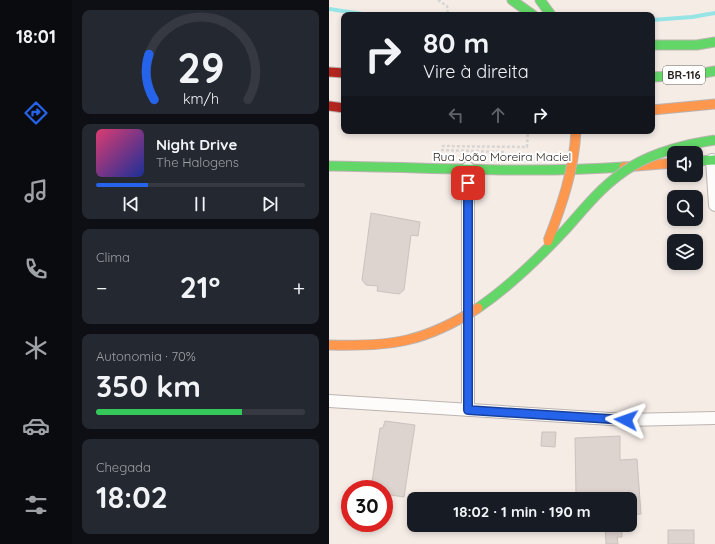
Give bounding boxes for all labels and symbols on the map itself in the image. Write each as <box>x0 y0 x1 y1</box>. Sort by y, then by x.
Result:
road number: BR-116 <box>663 66 705 84</box>
street label: Rua João Moreira Maciel <box>433 149 571 164</box>
pin <box>451 166 485 200</box>
position arrow <box>605 399 647 441</box>
speed limit sign: 30 <box>341 480 393 532</box>

